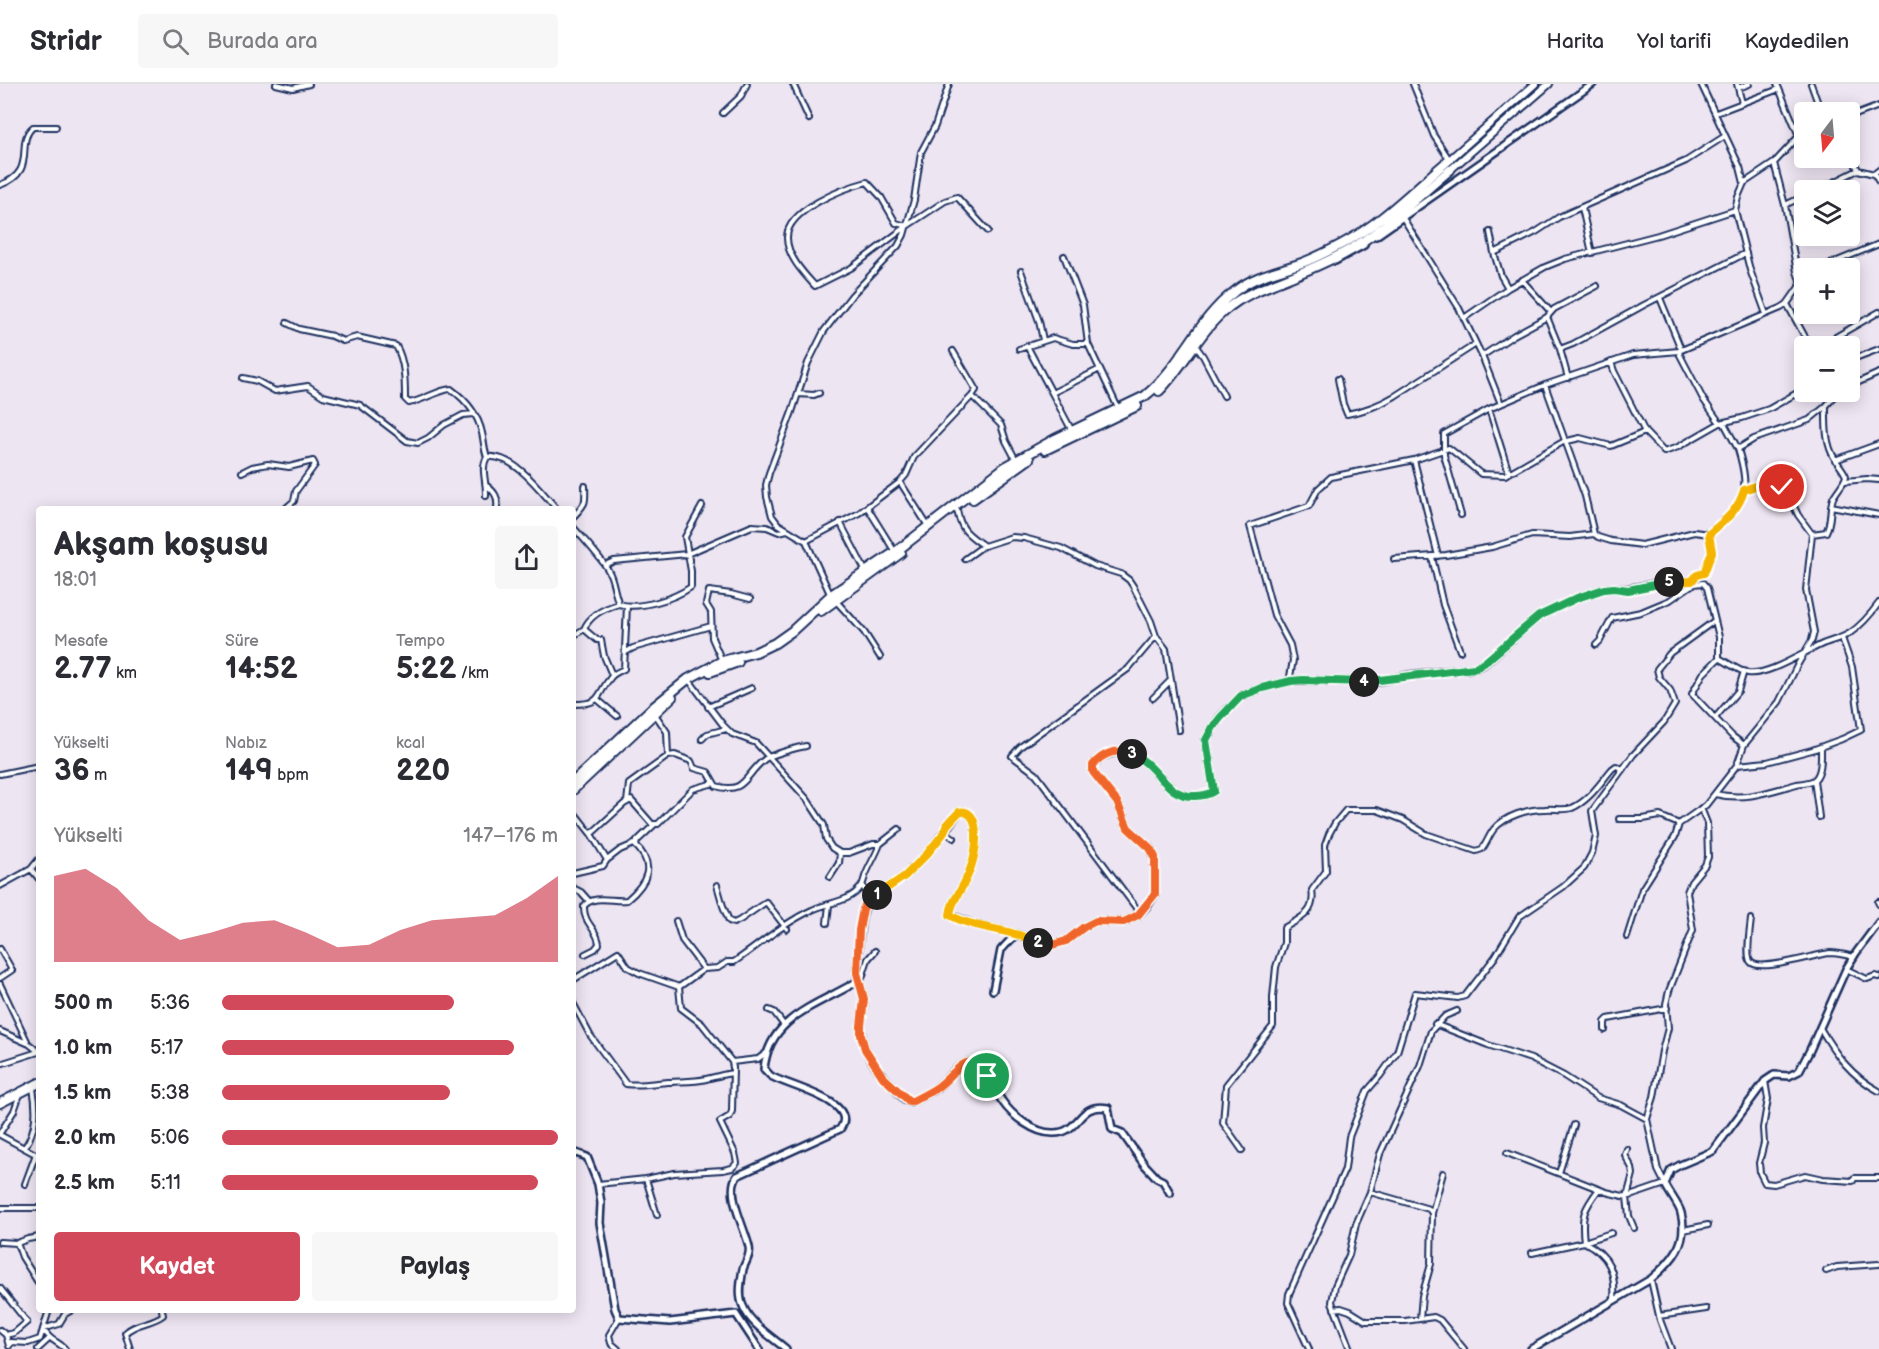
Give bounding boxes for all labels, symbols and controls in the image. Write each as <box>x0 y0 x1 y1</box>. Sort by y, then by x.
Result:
search box <box>138 14 558 68</box>
text: Stridr <box>30 25 102 58</box>
icon: search <box>159 25 192 58</box>
text: Burada ara <box>207 28 318 55</box>
text: Harita <box>1547 29 1604 54</box>
text: Yol tarifi <box>1637 29 1712 54</box>
text: Kaydedilen <box>1745 29 1849 54</box>
north arrow <box>1794 102 1860 168</box>
map controls <box>1794 102 1860 402</box>
button: layers <box>1794 180 1860 246</box>
button: + <box>1794 258 1860 324</box>
button: − <box>1794 336 1860 402</box>
pin <box>1756 461 1807 512</box>
icon: check <box>1765 470 1798 503</box>
text: Akşam koşusu <box>54 525 269 565</box>
button: share <box>495 526 558 589</box>
pin: 5 <box>1654 567 1684 597</box>
text: 18:01 <box>54 568 97 592</box>
text: 5 <box>1664 572 1674 591</box>
text: Mesafe <box>54 632 108 651</box>
text: Süre <box>225 632 259 651</box>
text: Tempo <box>396 632 445 651</box>
text: 2.77 <box>54 651 112 687</box>
text: 14:52 <box>225 651 298 687</box>
text: 5:22 <box>396 651 456 687</box>
text: km <box>112 664 137 683</box>
text: /km <box>456 664 489 683</box>
pin: 4 <box>1349 667 1379 697</box>
text: 4 <box>1359 672 1369 691</box>
text: Yükselti <box>54 734 109 753</box>
text: Nabız <box>225 734 267 753</box>
text: kcal <box>396 734 425 753</box>
pin: 3 <box>1117 739 1147 769</box>
text: 3 <box>1127 744 1137 763</box>
text: 36 <box>54 753 90 789</box>
text: 149 <box>225 753 273 789</box>
text: 220 <box>396 753 450 789</box>
text: m <box>90 766 107 785</box>
text: bpm <box>273 766 309 785</box>
text: Yükselti <box>54 824 123 848</box>
text: 147–176 m <box>463 824 558 848</box>
pin: 1 <box>862 880 892 910</box>
text: 1 <box>874 885 880 904</box>
pin: 2 <box>1023 928 1053 958</box>
text: 2 <box>1033 933 1043 952</box>
text: 500 m <box>54 991 113 1015</box>
text: 5:36 <box>150 991 190 1015</box>
text: 1.0 km <box>54 1036 112 1060</box>
text: 5:17 <box>150 1036 183 1060</box>
pin <box>961 1050 1012 1101</box>
icon: arrive <box>970 1059 1003 1092</box>
text: 1.5 km <box>54 1081 111 1105</box>
text: 5:38 <box>150 1081 189 1105</box>
text: 2.0 km <box>54 1126 116 1150</box>
text: 5:06 <box>150 1126 189 1150</box>
text: 2.5 km <box>54 1171 115 1195</box>
text: 5:11 <box>150 1171 181 1195</box>
button: Kaydet <box>54 1232 300 1301</box>
button: Paylaş <box>312 1232 558 1301</box>

